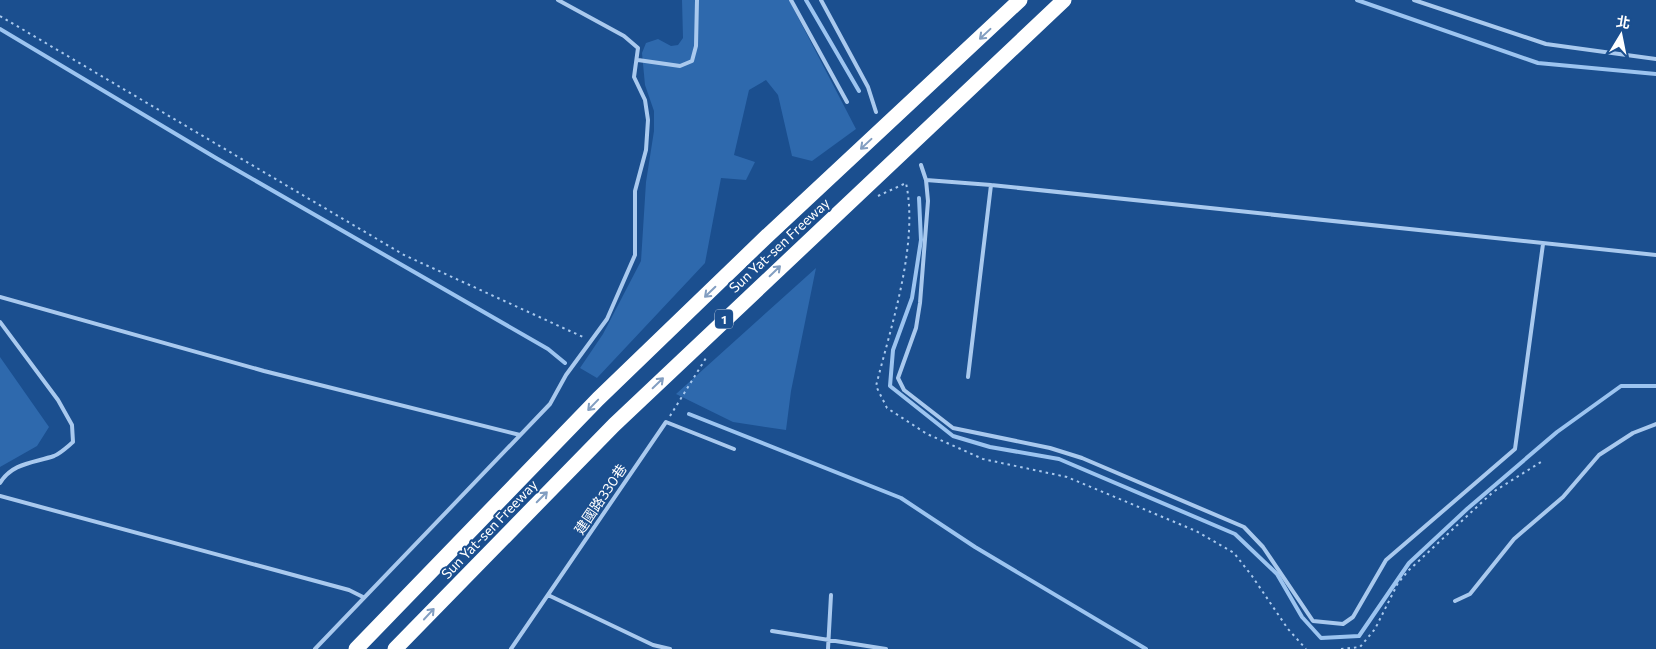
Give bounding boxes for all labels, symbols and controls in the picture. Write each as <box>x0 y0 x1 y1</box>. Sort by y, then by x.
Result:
north arrow <box>1596 10 1646 60</box>
text: 北 <box>1615 12 1632 31</box>
one-way arrow <box>978 28 991 40</box>
one-way arrow <box>860 139 873 150</box>
street label: Sun Yat-sen Freeway <box>725 194 833 296</box>
one-way arrow <box>769 265 781 277</box>
one-way arrow <box>703 286 716 298</box>
road number: 1 <box>715 310 733 328</box>
one-way arrow <box>651 377 664 389</box>
one-way arrow <box>587 399 599 411</box>
street label: 建國路330巷 <box>570 461 630 537</box>
street label: Sun Yat-sen Freeway <box>437 476 541 582</box>
one-way arrow <box>536 491 548 503</box>
one-way arrow <box>423 607 435 620</box>

